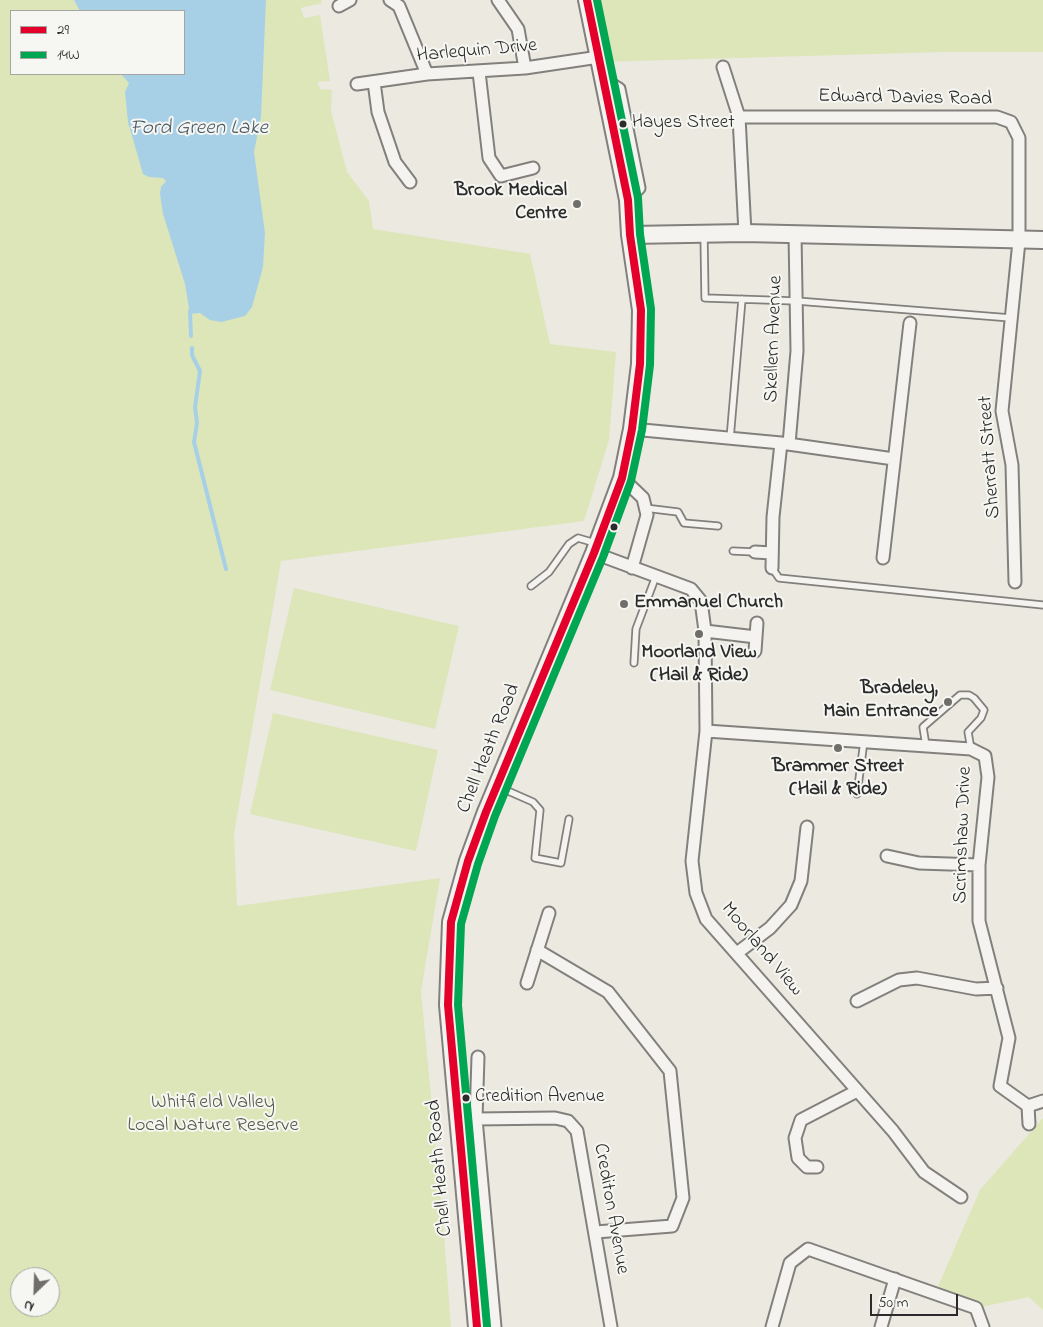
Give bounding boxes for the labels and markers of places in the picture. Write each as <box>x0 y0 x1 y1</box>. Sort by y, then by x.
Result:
place label: Hayes Street <box>632 113 735 135</box>
marker: Hayes Street <box>618 119 628 129</box>
place label: Brook Medical Centre <box>454 180 567 227</box>
marker: Brook Medical Centre <box>571 198 583 210</box>
unlabelled marker <box>609 522 619 532</box>
place label: Emmanuel Church <box>634 592 783 616</box>
marker: Emmanuel Church <box>618 598 630 610</box>
marker: Moorland View (Hail & Ride) <box>693 628 705 640</box>
place label: Moorland View (Hail & Ride) <box>641 642 757 689</box>
place label: Bradeley, Main Entrance <box>823 678 938 725</box>
marker: Bradeley, Main Entrance <box>942 696 954 708</box>
marker: Brammer Street (Hail & Ride) <box>832 742 844 754</box>
place label: Brammer Street (Hail & Ride) <box>772 756 904 803</box>
place label: Credition Avenue <box>475 1087 605 1109</box>
marker: Credition Avenue <box>461 1093 471 1103</box>

